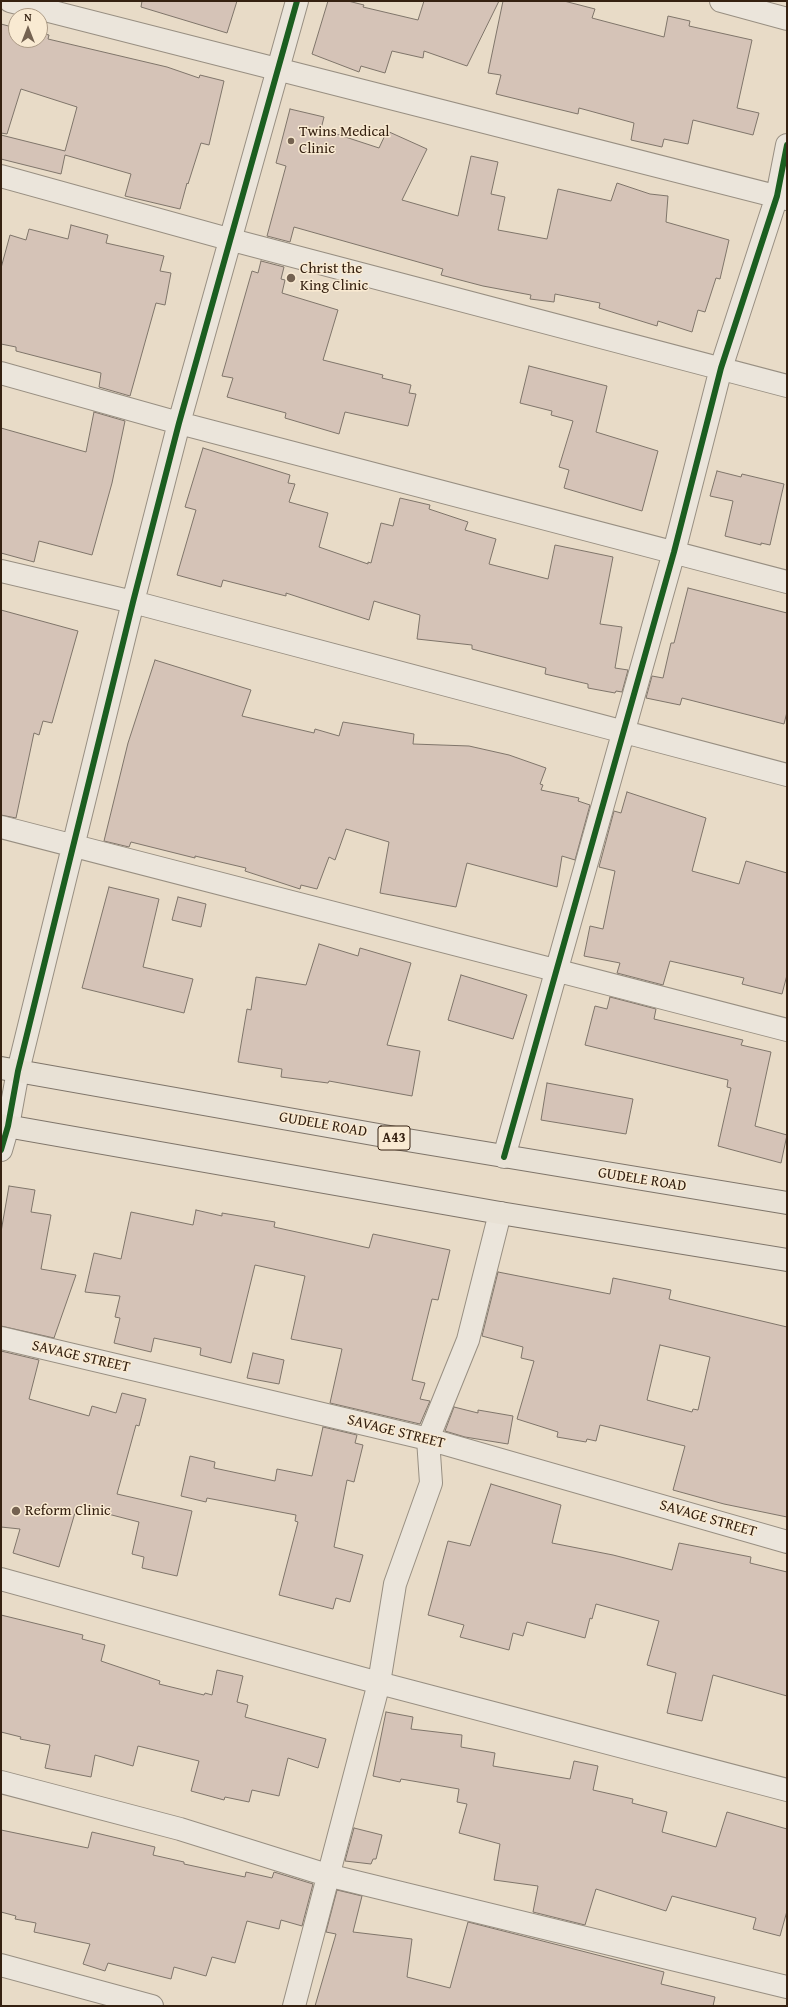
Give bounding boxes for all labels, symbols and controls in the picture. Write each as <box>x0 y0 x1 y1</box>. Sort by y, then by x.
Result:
north arrow <box>8 8 48 48</box>
text: N <box>24 9 32 25</box>
place label: Twins Medical Clinic <box>299 123 389 158</box>
marker: Twins Medical Clinic <box>286 136 296 146</box>
place label: Christ the King Clinic <box>300 260 368 295</box>
marker: Christ the King Clinic <box>285 272 297 284</box>
street label: GUDELE ROAD <box>278 1108 368 1142</box>
road number: A43 <box>378 1126 410 1150</box>
street label: GUDELE ROAD <box>597 1164 687 1196</box>
street label: SAVAGE STREET <box>30 1337 132 1377</box>
street label: SAVAGE STREET <box>345 1411 447 1453</box>
street label: SAVAGE STREET <box>657 1497 759 1541</box>
place label: Reform Clinic <box>25 1502 111 1520</box>
marker: Reform Clinic <box>10 1505 22 1517</box>

